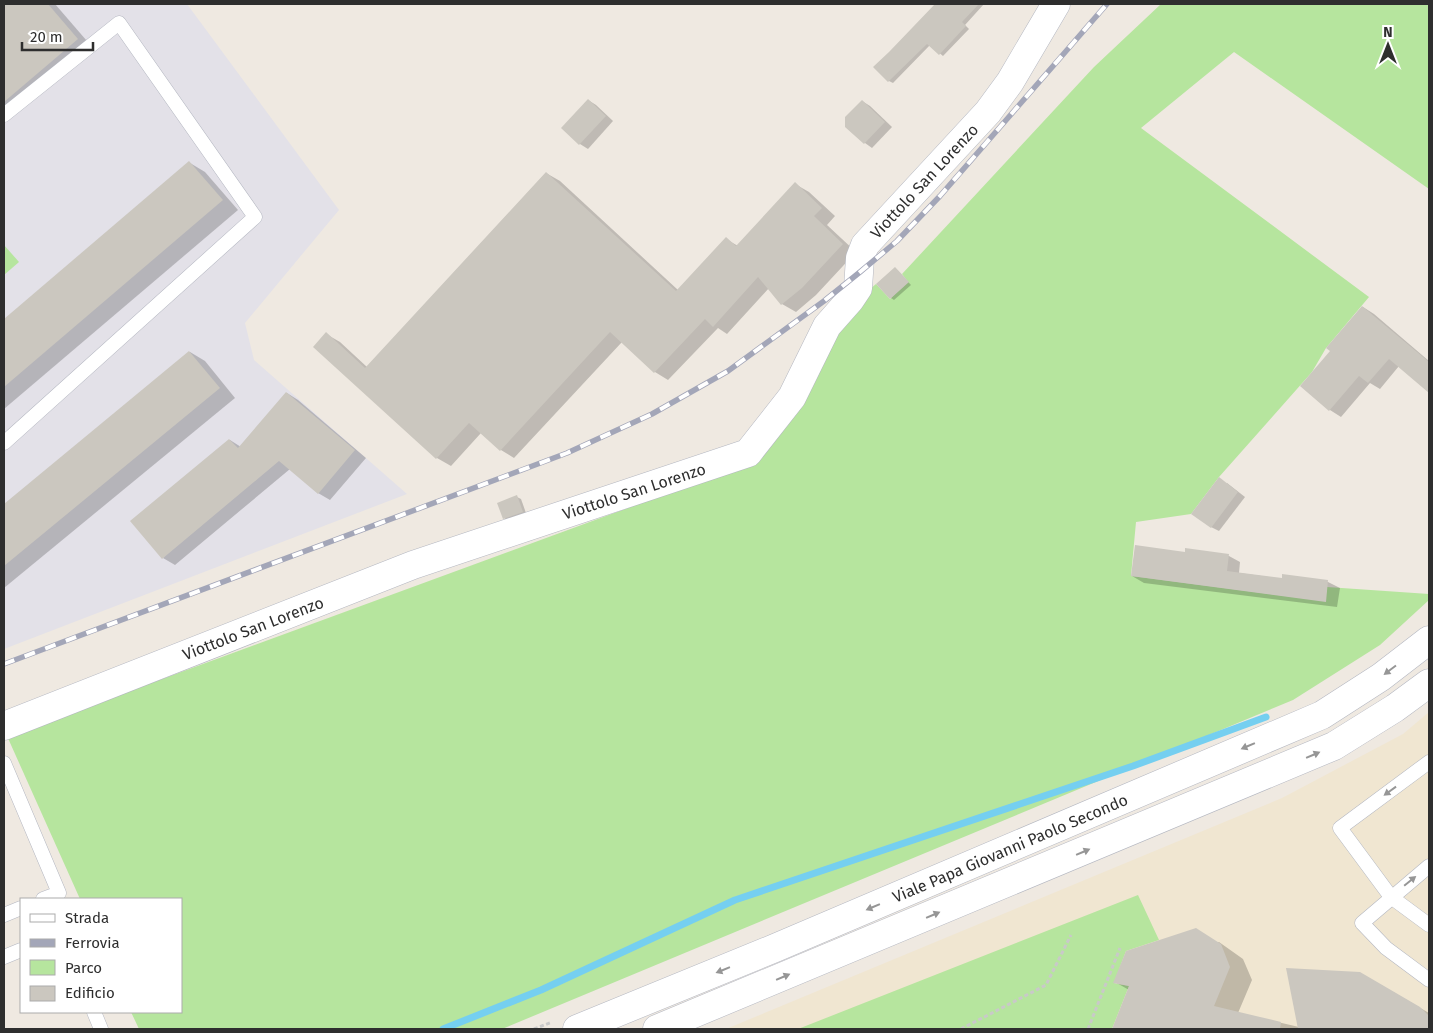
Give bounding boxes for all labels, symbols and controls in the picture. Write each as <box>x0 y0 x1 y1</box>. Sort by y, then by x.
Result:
scale bar <box>22 20 94 52</box>
north arrow <box>1363 20 1413 70</box>
text: N <box>1383 24 1393 41</box>
text: 20 m <box>30 28 63 46</box>
street label: Viottolo San Lorenzo <box>866 120 982 243</box>
street label: Viottolo San Lorenzo <box>560 459 708 524</box>
street label: Viottolo San Lorenzo <box>180 593 326 664</box>
one-way arrow <box>1384 664 1397 675</box>
one-way arrow <box>1241 743 1255 751</box>
one-way arrow <box>1306 751 1321 759</box>
one-way arrow <box>1383 786 1397 796</box>
street label: Viale Papa Giovanni Paolo Secondo <box>890 790 1131 907</box>
one-way arrow <box>1076 848 1091 856</box>
one-way arrow <box>1404 876 1417 887</box>
legend <box>20 898 182 1013</box>
one-way arrow <box>866 903 880 911</box>
text: Strada <box>65 909 109 927</box>
one-way arrow <box>926 910 940 918</box>
text: Ferrovia <box>65 934 120 952</box>
text: Parco <box>65 959 102 977</box>
one-way arrow <box>716 966 730 974</box>
one-way arrow <box>776 973 791 981</box>
text: Edificio <box>65 984 115 1002</box>

